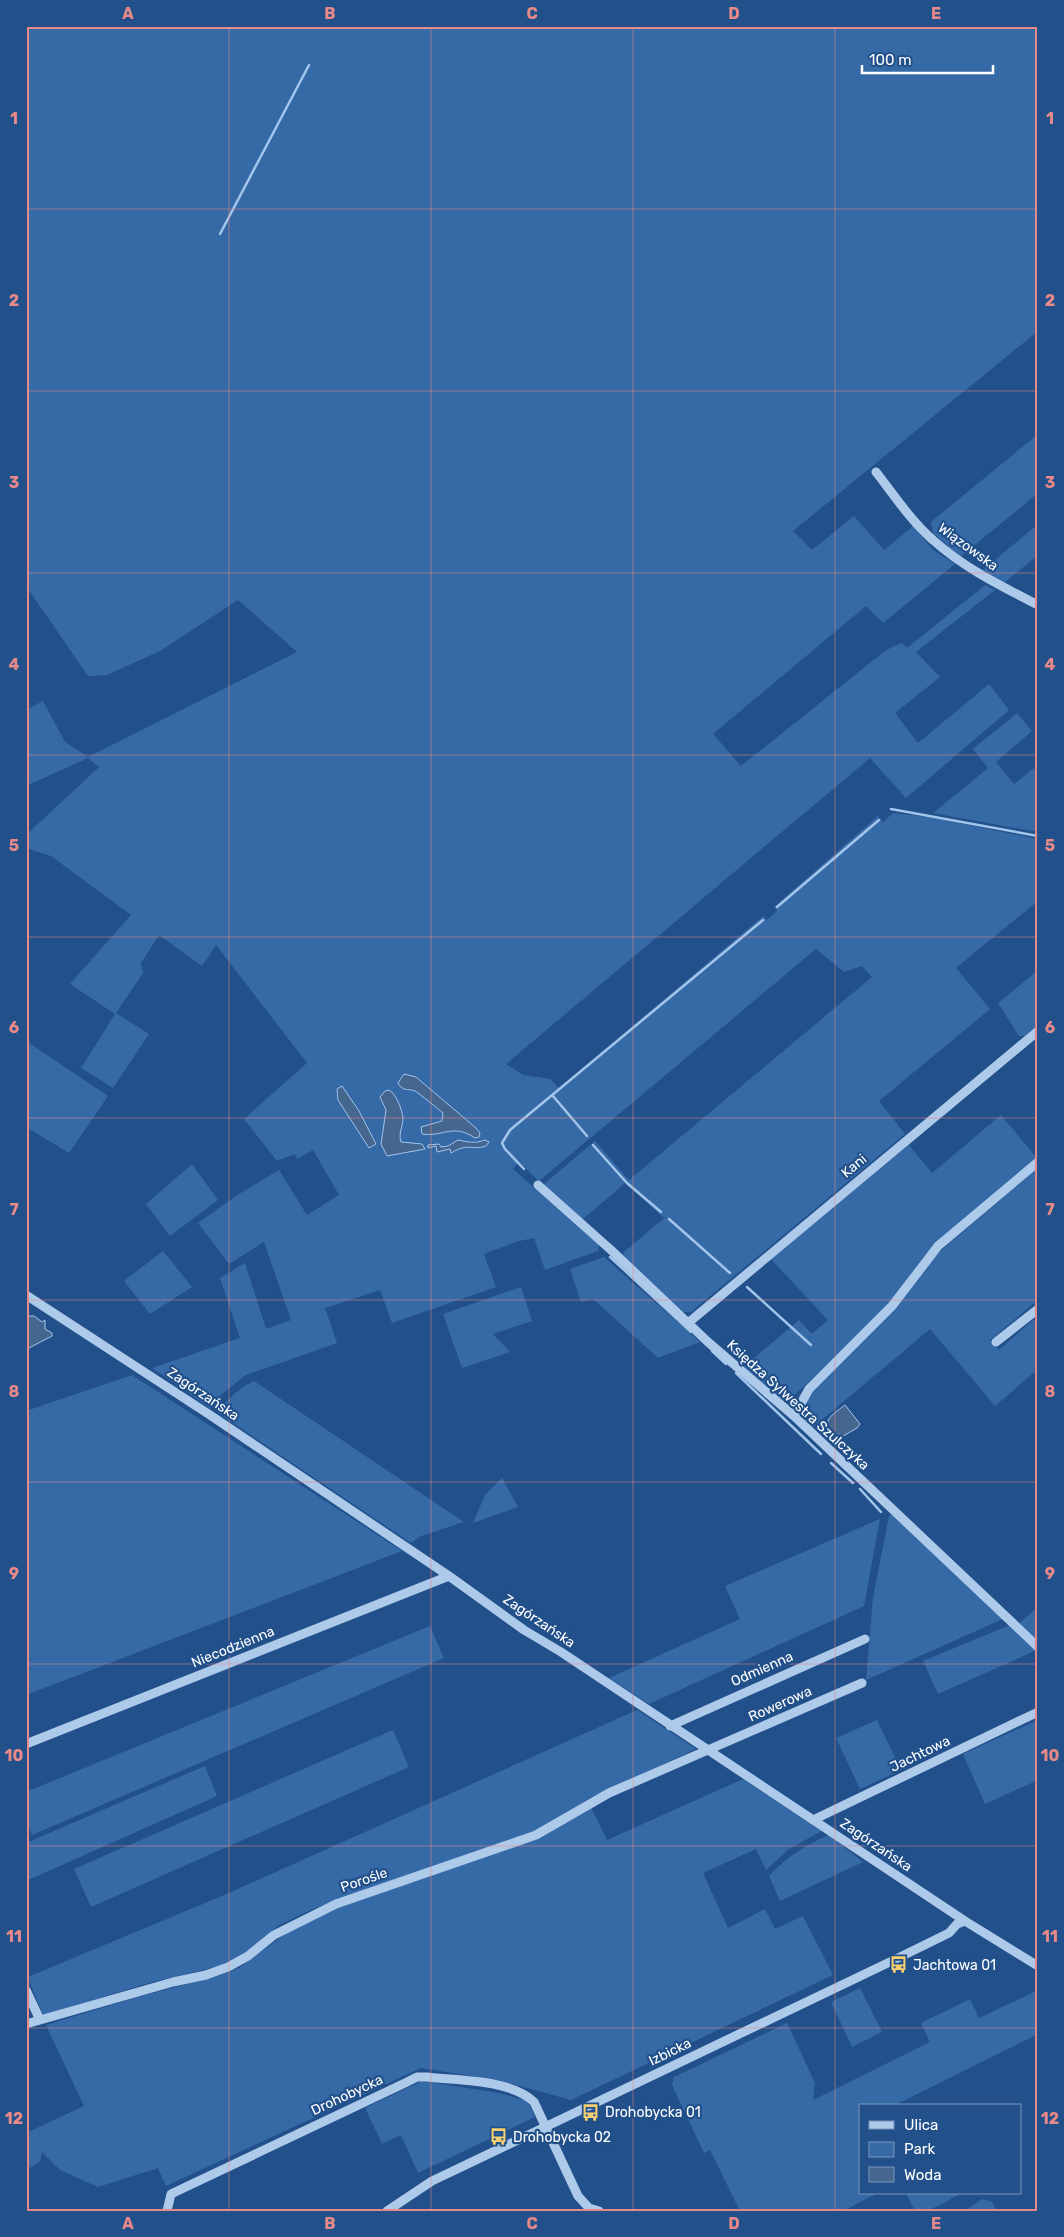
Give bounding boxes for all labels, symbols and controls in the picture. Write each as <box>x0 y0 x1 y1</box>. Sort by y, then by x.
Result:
text: A <box>122 4 134 23</box>
text: B <box>324 4 336 23</box>
text: C <box>526 4 538 23</box>
text: D <box>728 4 740 23</box>
text: E <box>931 4 941 23</box>
scale bar <box>862 42 993 74</box>
text: 100 m <box>869 51 911 69</box>
text: 1 <box>10 109 18 128</box>
text: 1 <box>1046 109 1054 128</box>
text: 2 <box>9 291 19 310</box>
text: 2 <box>1045 291 1055 310</box>
text: 3 <box>9 473 19 492</box>
text: 3 <box>1045 473 1055 492</box>
street label: Wiązowska <box>935 519 1001 575</box>
text: 4 <box>9 655 20 674</box>
text: 4 <box>1045 655 1056 674</box>
text: 5 <box>9 836 19 855</box>
text: 5 <box>1045 836 1055 855</box>
text: 6 <box>9 1018 19 1037</box>
text: 6 <box>1045 1018 1055 1037</box>
street label: Kani <box>838 1151 870 1181</box>
text: 7 <box>9 1200 19 1219</box>
text: 7 <box>1045 1200 1055 1219</box>
street label: Księdza Sylwestra Szulczyka <box>723 1336 873 1474</box>
street label: Zagórzańska <box>164 1364 242 1424</box>
text: 8 <box>9 1382 20 1401</box>
text: 8 <box>1045 1382 1056 1401</box>
text: 9 <box>9 1564 19 1583</box>
text: 9 <box>1045 1564 1055 1583</box>
street label: Zagórzańska <box>500 1591 578 1651</box>
street label: Niecodzienna <box>189 1623 277 1671</box>
street label: Odmienna <box>728 1648 796 1690</box>
street label: Rowerowa <box>746 1682 814 1726</box>
street label: Jachtowa <box>887 1732 953 1776</box>
text: 10 <box>5 1746 24 1765</box>
text: 10 <box>1041 1746 1060 1765</box>
street label: Zagórzańska <box>837 1815 915 1875</box>
street label: Porośle <box>338 1864 390 1896</box>
text: 11 <box>6 1927 22 1946</box>
text: 11 <box>1042 1927 1058 1946</box>
bus stop icon: Jachtowa 01 <box>889 1955 909 1975</box>
place label: Jachtowa 01 <box>913 1957 996 1974</box>
street label: Izbicka <box>646 2034 694 2070</box>
street label: Drohobycka <box>308 2071 386 2119</box>
bus stop icon: Drohobycka 01 <box>581 2102 601 2122</box>
place label: Drohobycka 01 <box>605 2104 701 2121</box>
legend <box>859 2104 1022 2194</box>
text: 12 <box>5 2109 23 2128</box>
text: 12 <box>1041 2109 1059 2128</box>
text: Ulica <box>904 2116 938 2134</box>
bus stop icon: Drohobycka 02 <box>489 2127 509 2147</box>
place label: Drohobycka 02 <box>513 2129 611 2146</box>
text: Park <box>904 2140 935 2158</box>
text: Woda <box>904 2166 942 2184</box>
text: A <box>122 2214 134 2233</box>
text: B <box>324 2214 336 2233</box>
text: C <box>526 2214 538 2233</box>
text: D <box>728 2214 740 2233</box>
text: E <box>931 2214 941 2233</box>

